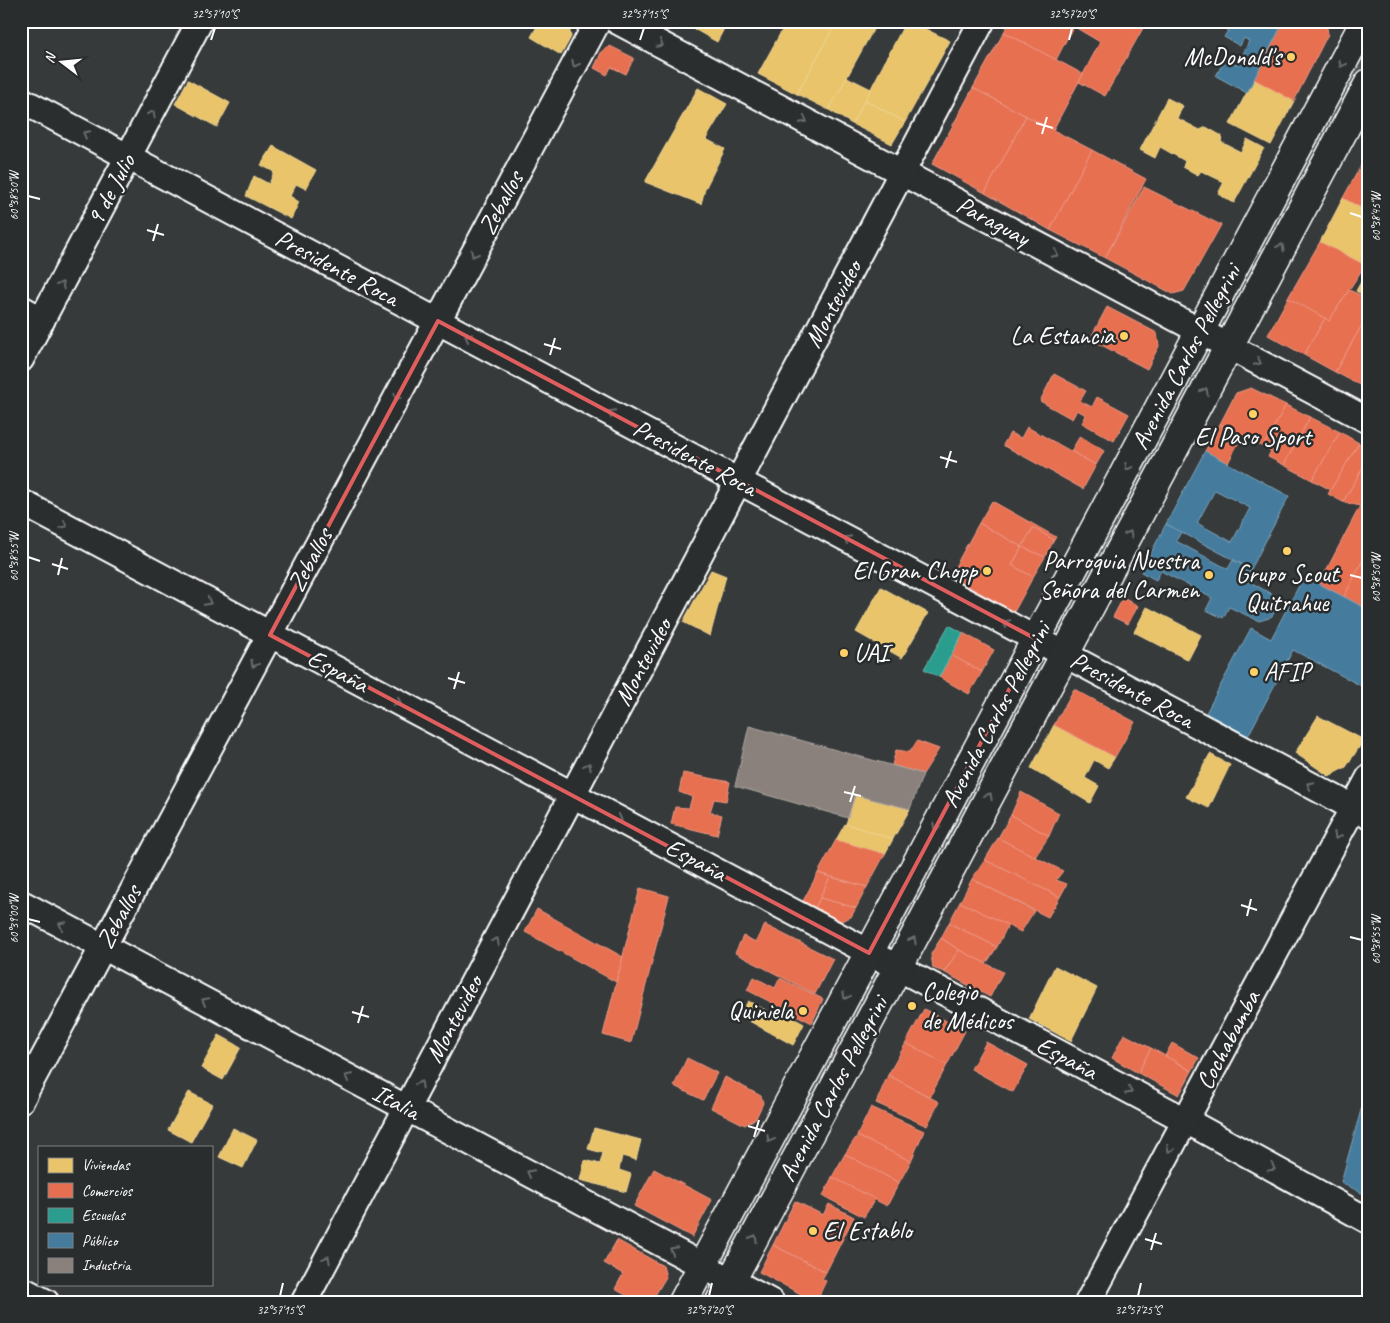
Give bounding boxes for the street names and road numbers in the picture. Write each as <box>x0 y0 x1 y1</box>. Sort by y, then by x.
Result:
street label: 9 de Julio <box>79 148 143 231</box>
street label: Zeballos <box>471 164 532 240</box>
street label: Paraguay <box>951 189 1037 255</box>
street label: Presidente Roca <box>270 222 407 315</box>
street label: Montevideo <box>797 252 871 353</box>
street label: Avenida Carlos Pellegrini <box>1124 256 1250 455</box>
street label: Presidente Roca <box>628 412 765 505</box>
street label: Zeballos <box>280 521 341 597</box>
street label: Montevideo <box>607 610 681 711</box>
street label: Avenida Carlos Pellegrini <box>934 614 1060 813</box>
street label: España <box>302 642 376 701</box>
street label: Presidente Roca <box>1065 644 1202 737</box>
street label: España <box>660 831 734 890</box>
street label: Zeballos <box>89 878 150 954</box>
street label: Montevideo <box>418 967 492 1068</box>
street label: Cochabamba <box>1189 983 1268 1095</box>
street label: Avenida Carlos Pellegrini <box>771 988 897 1187</box>
street label: España <box>1031 1029 1105 1088</box>
street label: Italia <box>367 1076 427 1129</box>

